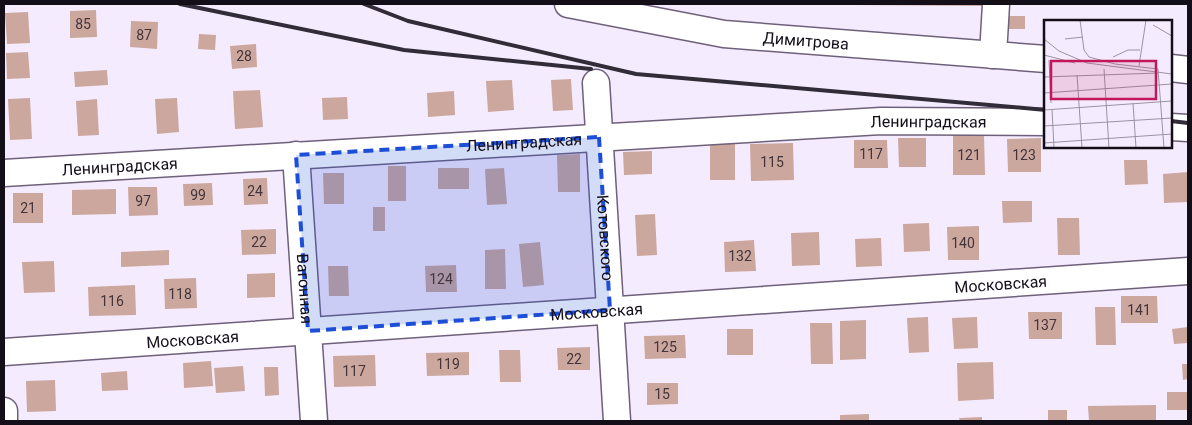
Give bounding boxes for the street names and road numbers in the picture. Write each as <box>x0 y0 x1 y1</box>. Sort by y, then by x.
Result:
street label: Димитрова <box>762 28 850 53</box>
street label: Ленинградская <box>870 111 987 131</box>
street label: Ленинградская <box>466 129 583 155</box>
street label: Ленинградская <box>61 153 178 179</box>
street label: Котовского <box>593 194 618 281</box>
street label: Вагонная <box>293 253 317 324</box>
street label: Московская <box>954 271 1048 296</box>
street label: Московская <box>550 299 644 324</box>
street label: Московская <box>146 326 239 352</box>

